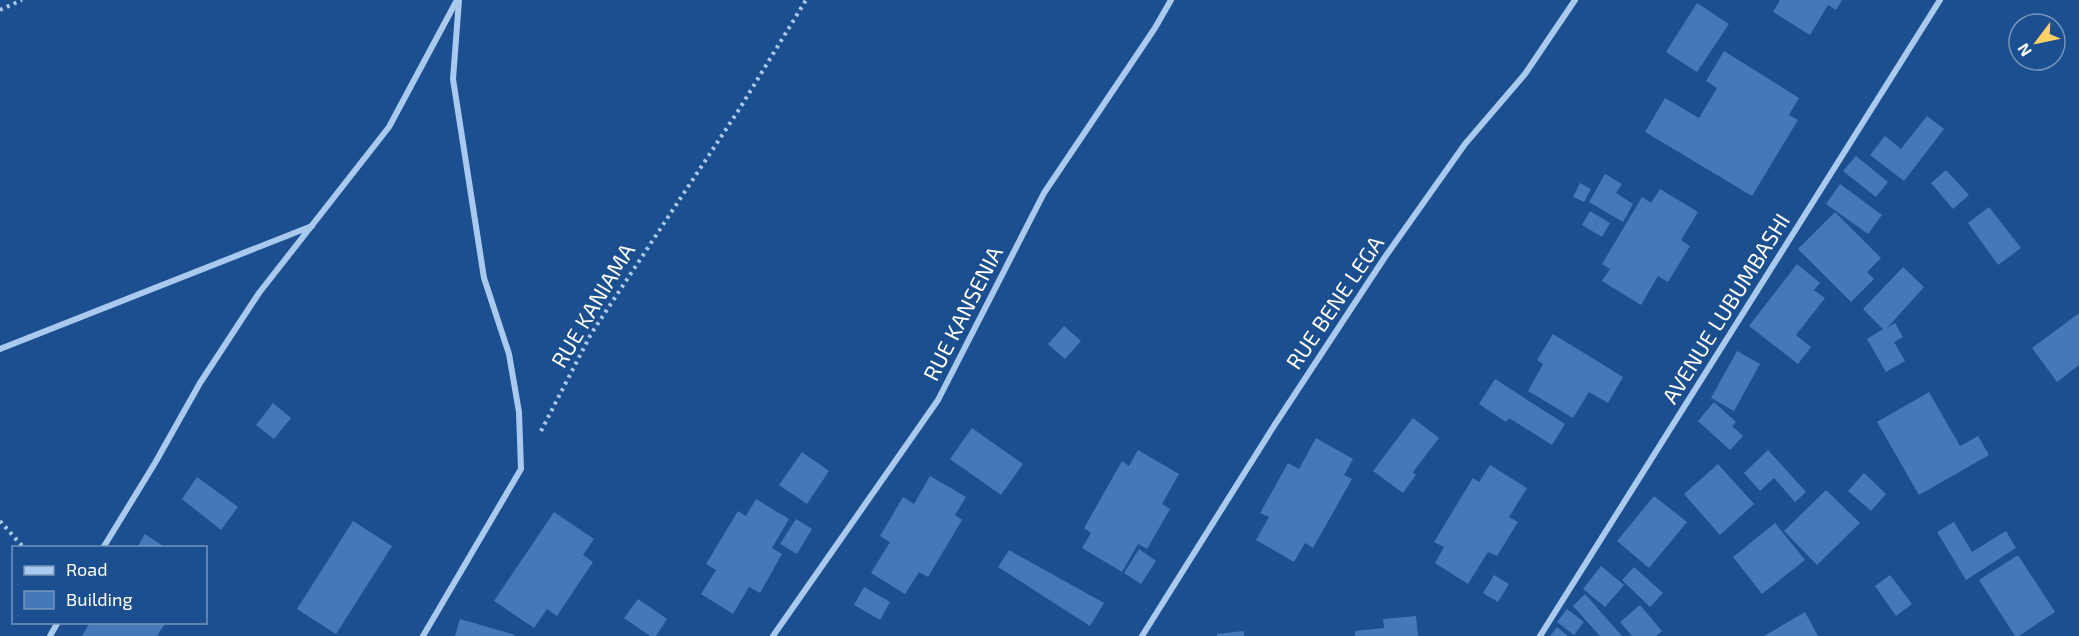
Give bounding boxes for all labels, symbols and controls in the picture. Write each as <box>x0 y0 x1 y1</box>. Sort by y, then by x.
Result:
north arrow <box>2007 12 2067 72</box>
text: N <box>2013 40 2035 60</box>
street label: AVENUE LUBUMBASHI <box>1656 208 1794 408</box>
street label: RUE BENE LEGA <box>1280 230 1388 374</box>
street label: RUE KANIAMA <box>545 238 639 372</box>
street label: RUE KANSENIA <box>917 241 1007 385</box>
legend <box>12 546 207 624</box>
text: Road <box>66 558 107 580</box>
text: Building <box>66 588 133 610</box>

